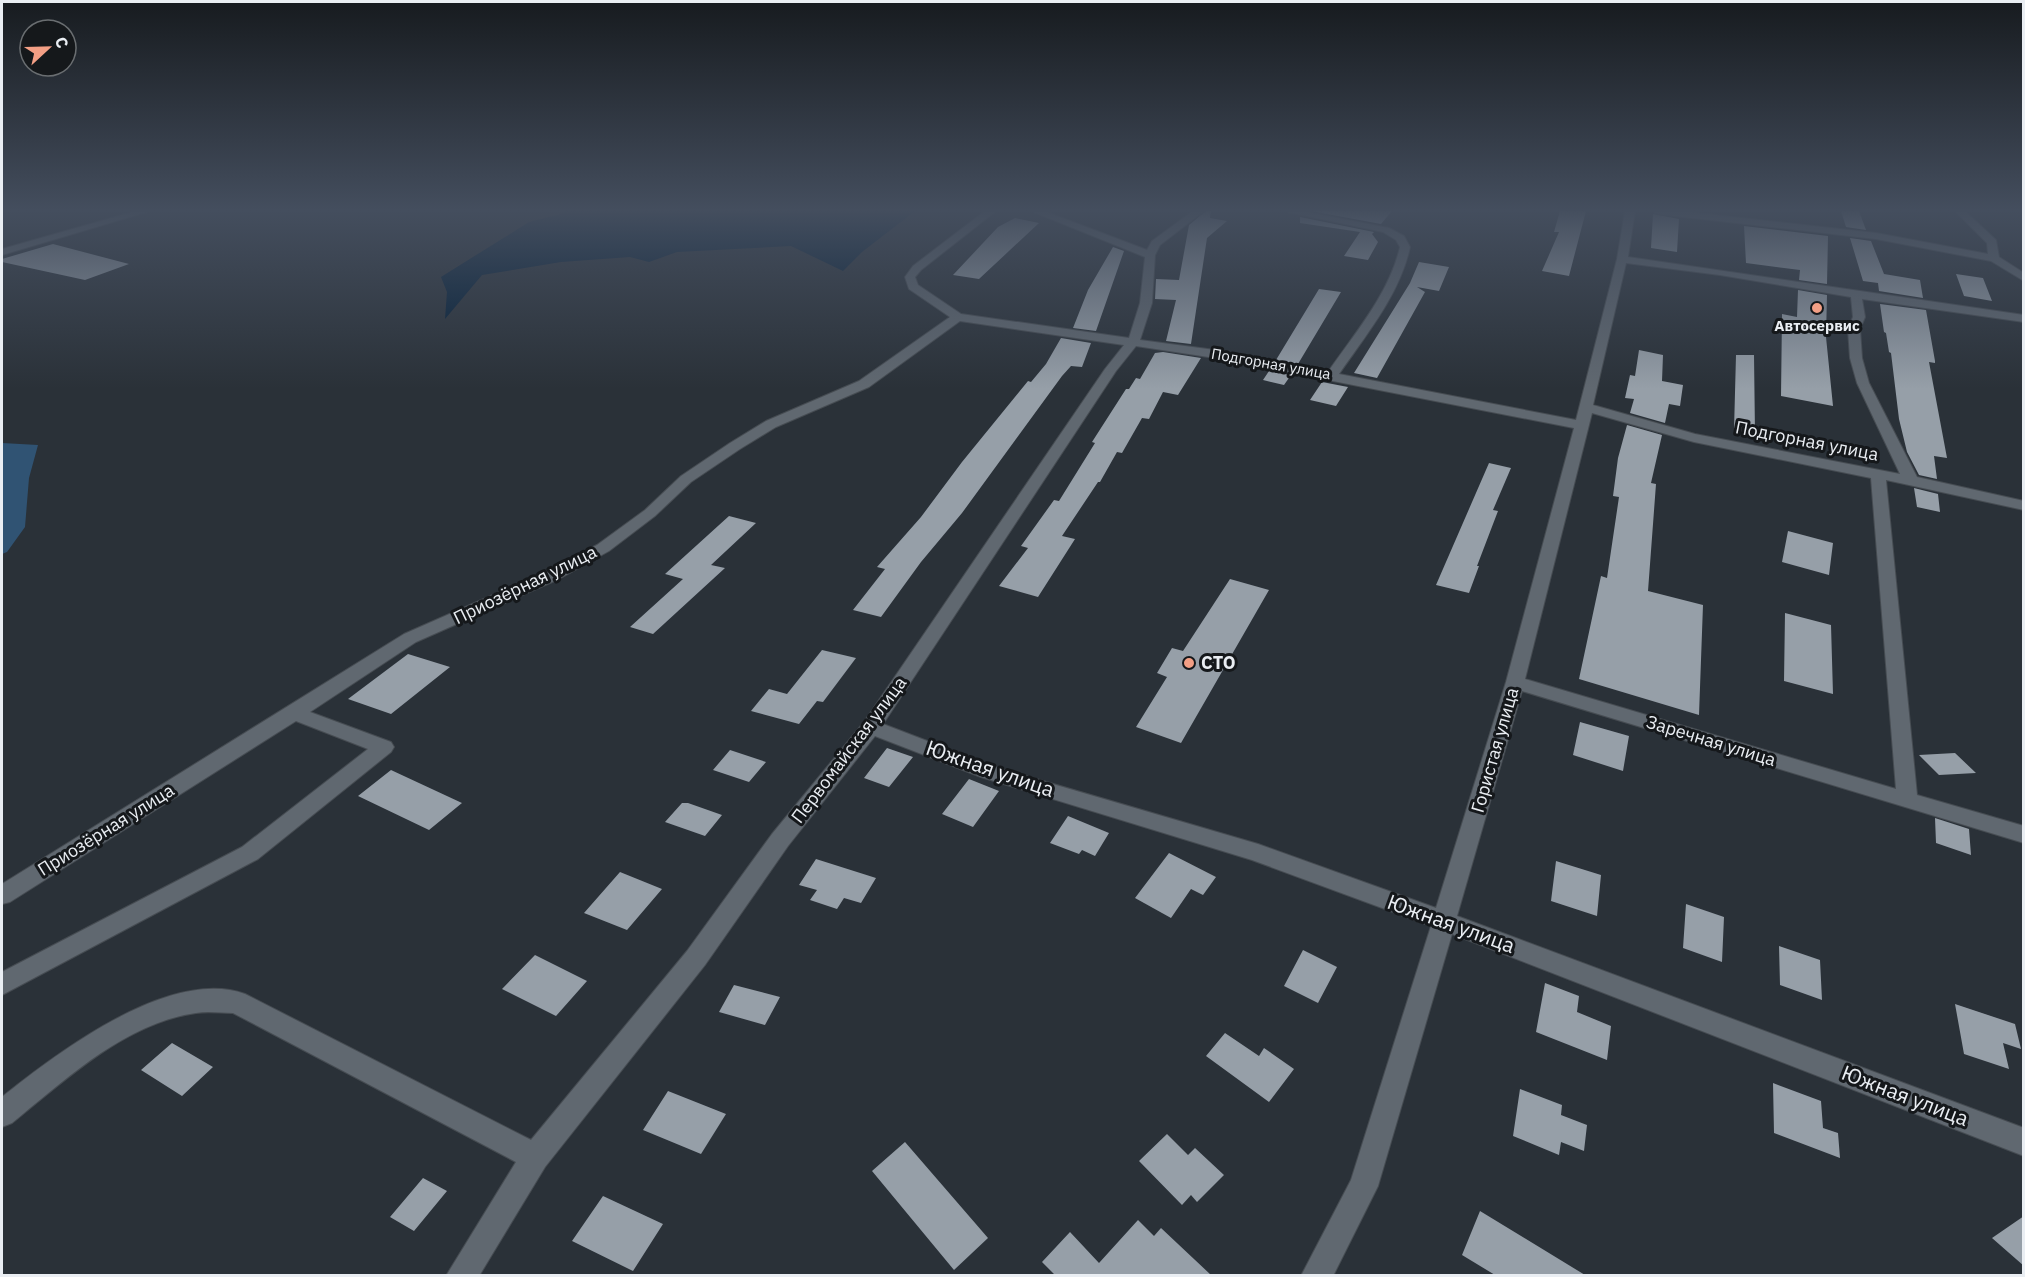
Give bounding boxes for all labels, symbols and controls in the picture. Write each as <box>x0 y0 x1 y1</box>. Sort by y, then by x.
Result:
north arrow <box>18 18 78 78</box>
text: С <box>51 34 73 51</box>
marker: Автосервис <box>1810 301 1824 315</box>
place label: Автосервис <box>1774 316 1860 335</box>
street label: Подгорная улица <box>1210 344 1332 383</box>
street label: Подгорная улица <box>1734 415 1881 466</box>
street label: Приозёрная улица <box>449 540 601 629</box>
place label: СТО <box>1201 651 1236 674</box>
marker: СТО <box>1182 656 1196 670</box>
street label: Первомайская улица <box>786 671 912 828</box>
street label: Гористая улица <box>1466 684 1523 815</box>
street label: Заречная улица <box>1644 710 1779 771</box>
street label: Южная улица <box>922 733 1058 803</box>
street label: Приозёрная улица <box>33 778 179 881</box>
street label: Южная улица <box>1384 887 1519 959</box>
street label: Южная улица <box>1838 1058 1973 1132</box>

